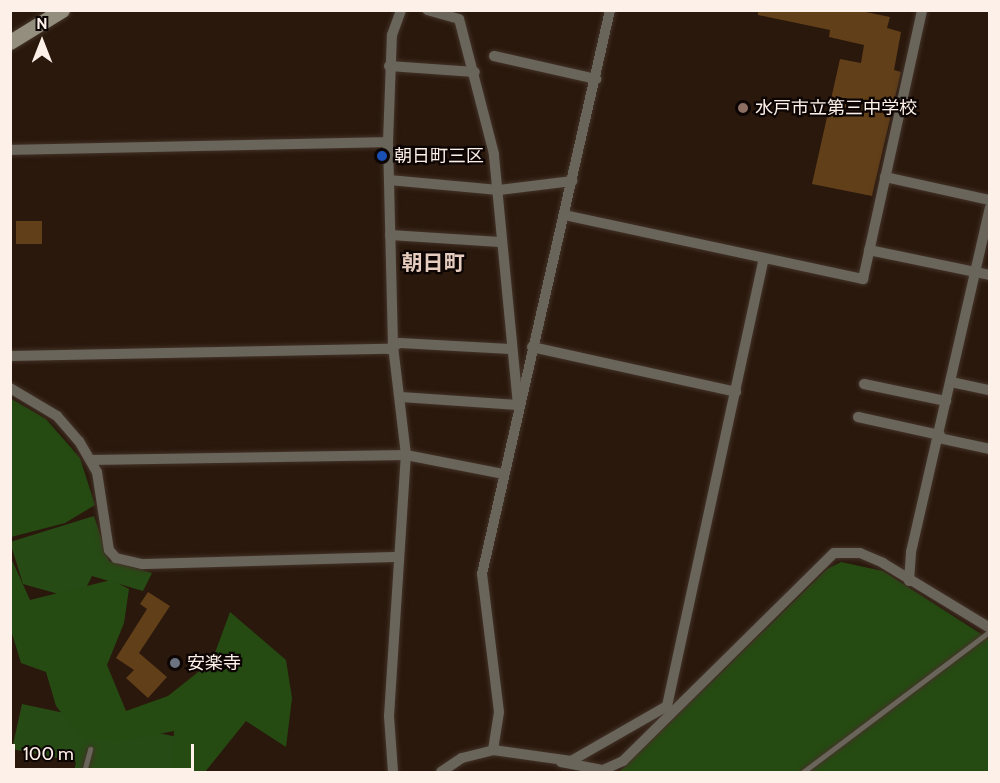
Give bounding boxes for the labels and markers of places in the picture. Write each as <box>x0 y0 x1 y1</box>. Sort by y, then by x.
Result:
place label: 水戸市立第三中学校 <box>755 97 917 119</box>
marker: 水戸市立第三中学校 <box>736 101 750 115</box>
place label: 朝日町三区 <box>394 145 484 167</box>
marker: 朝日町三区 <box>375 149 389 163</box>
place label: 安楽寺 <box>187 652 241 674</box>
marker: 安楽寺 <box>168 656 182 670</box>

